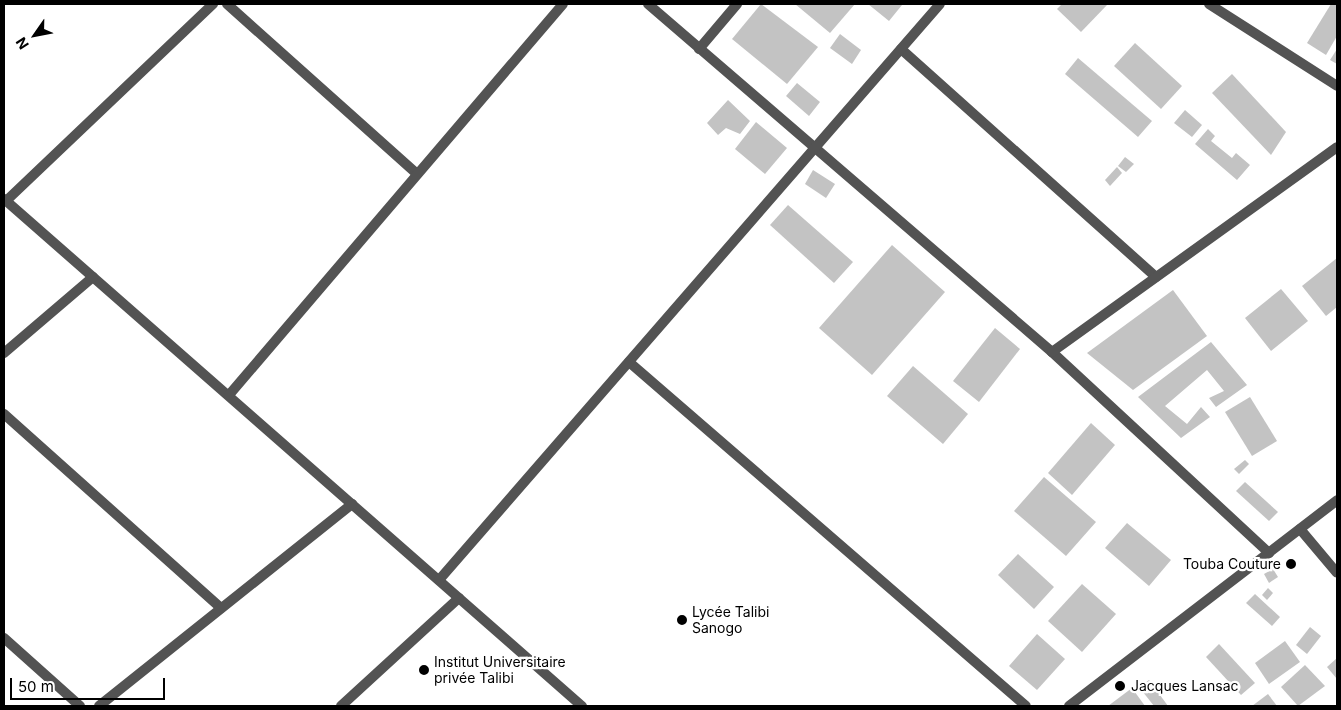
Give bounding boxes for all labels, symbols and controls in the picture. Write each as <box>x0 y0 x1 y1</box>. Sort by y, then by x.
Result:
north arrow <box>10 10 60 60</box>
text: N <box>12 34 32 53</box>
place label: Touba Couture <box>1183 556 1281 572</box>
marker: Touba Couture <box>1285 558 1297 570</box>
place label: Lycée Talibi Sanogo <box>692 604 769 636</box>
marker: Lycée Talibi Sanogo <box>676 614 688 626</box>
place label: Institut Universitaire privée Talibi <box>434 654 566 686</box>
marker: Institut Universitaire privée Talibi <box>418 664 430 676</box>
scale bar <box>12 668 168 700</box>
text: 50 m <box>18 677 54 696</box>
place label: Jacques Lansac <box>1131 678 1238 694</box>
marker: Jacques Lansac <box>1113 679 1127 693</box>

